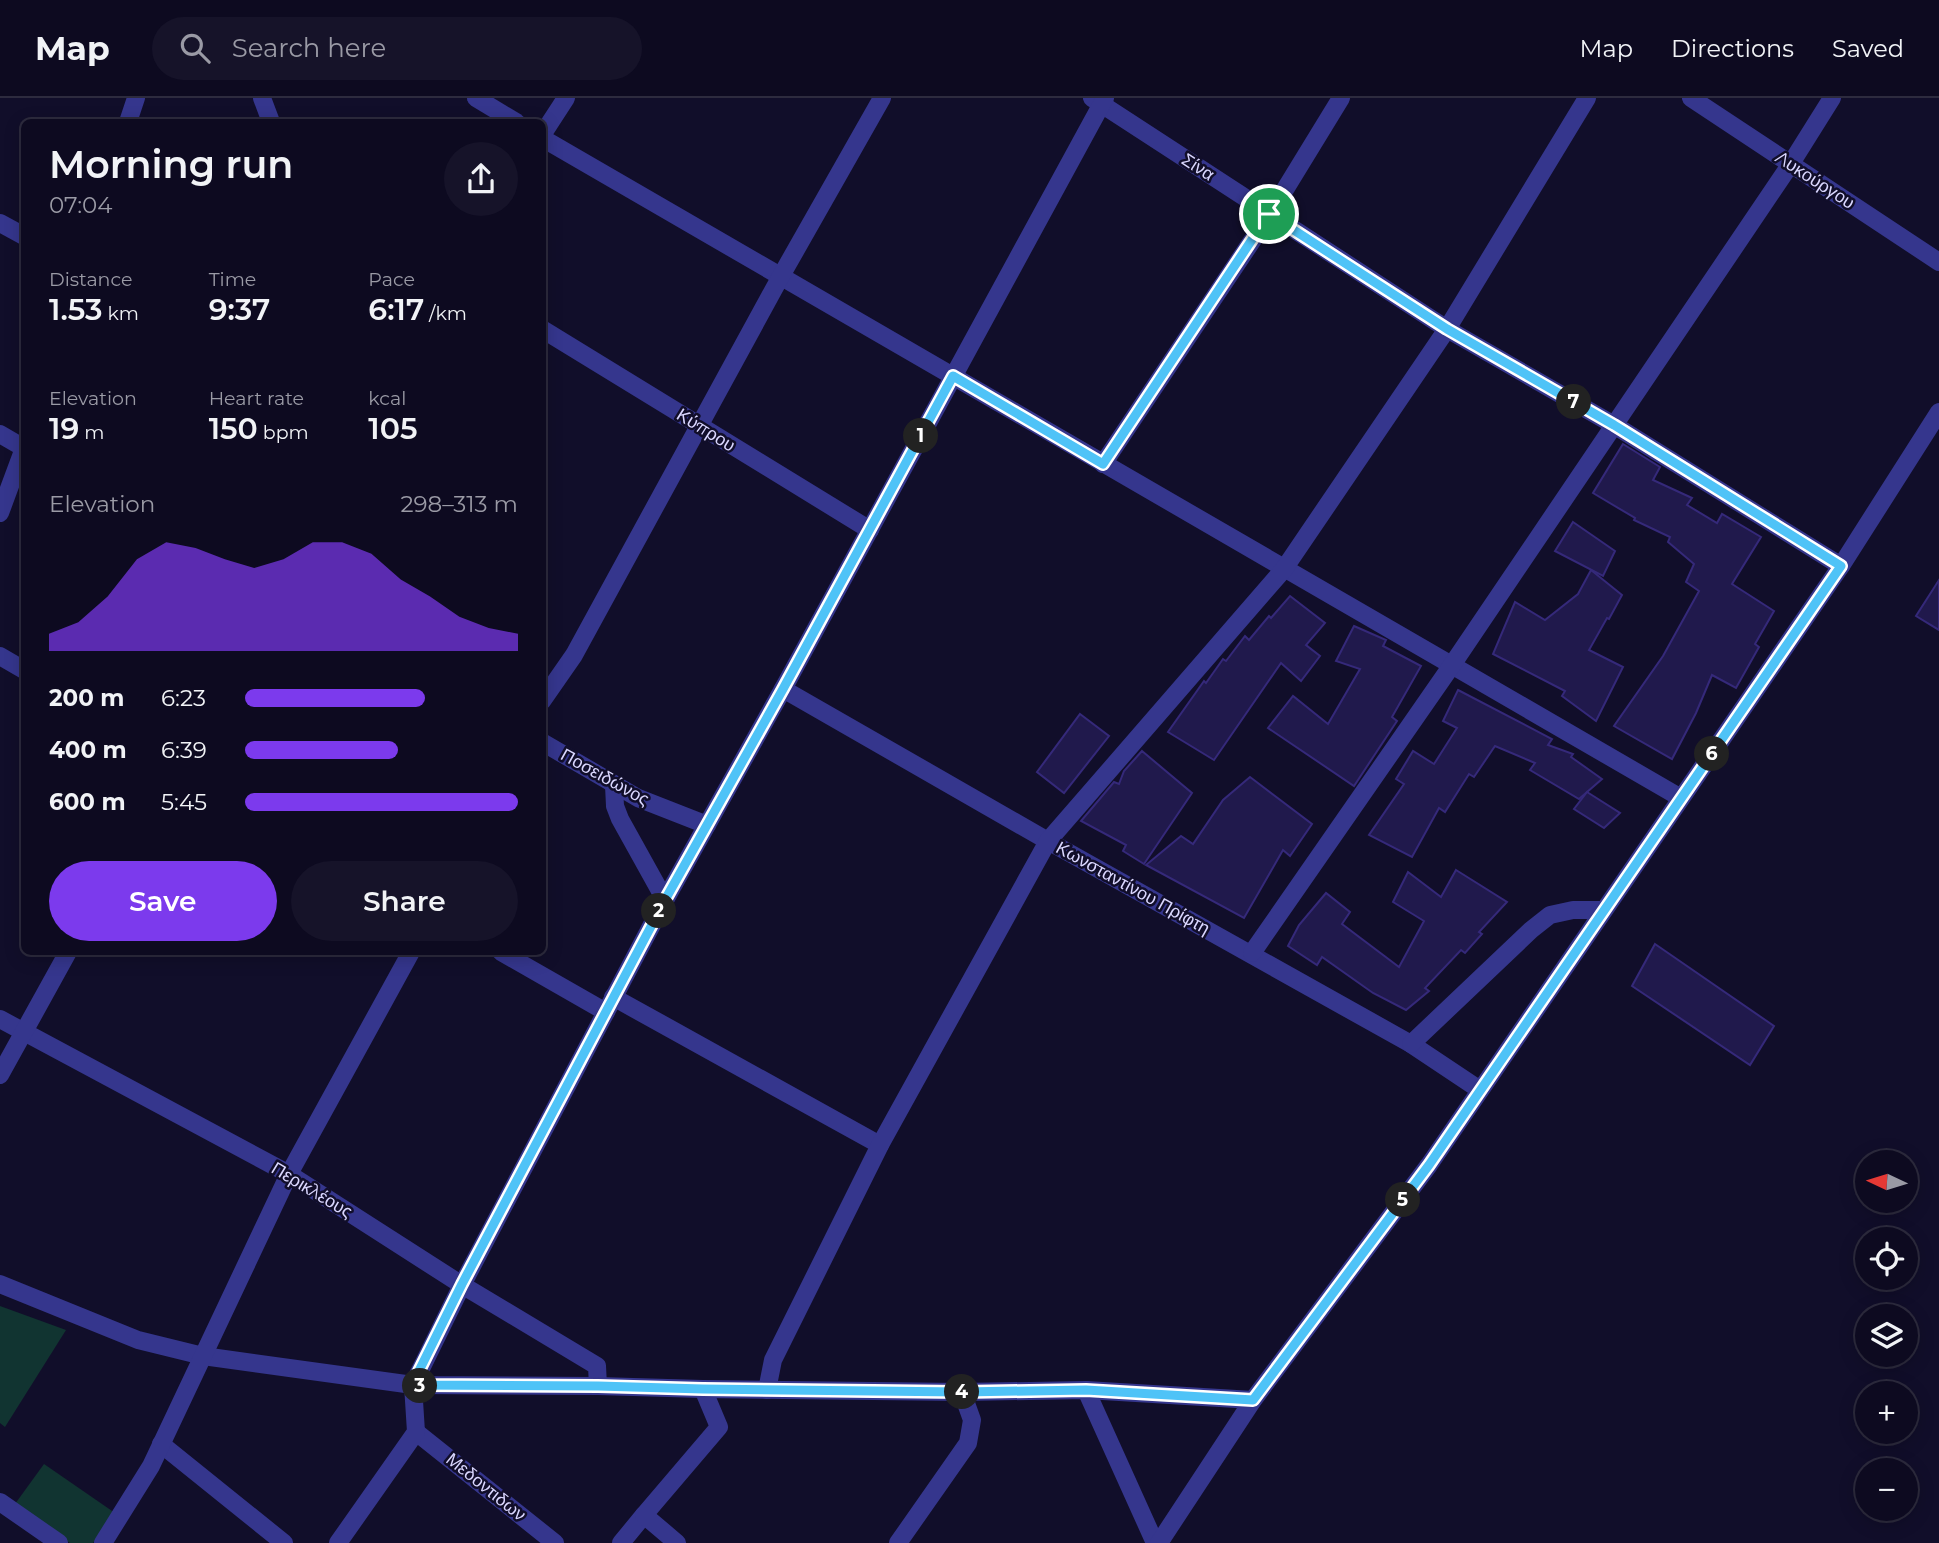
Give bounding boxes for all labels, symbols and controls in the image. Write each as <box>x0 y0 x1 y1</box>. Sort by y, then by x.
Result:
search box <box>152 17 642 80</box>
text: Map <box>35 28 110 68</box>
icon: search <box>176 29 214 67</box>
text: Search here <box>232 32 386 64</box>
text: Map <box>1580 34 1633 63</box>
text: Directions <box>1671 34 1794 63</box>
text: Saved <box>1832 34 1904 63</box>
text: Morning run <box>49 141 293 188</box>
button: share <box>444 142 518 216</box>
street label: Λυκούργου <box>1771 146 1859 214</box>
street label: Σίνα <box>1178 148 1218 186</box>
pin <box>1239 184 1299 244</box>
text: 07:04 <box>49 191 112 219</box>
icon: arrive <box>1250 195 1288 233</box>
text: Distance <box>49 268 132 291</box>
text: Time <box>209 268 256 291</box>
text: Pace <box>368 268 415 291</box>
text: 1.53 <box>49 291 103 328</box>
text: 9:37 <box>209 291 270 328</box>
text: 6:17 <box>368 291 424 328</box>
text: km <box>103 302 139 325</box>
text: /km <box>424 302 467 325</box>
pin: 7 <box>1556 384 1592 420</box>
text: Elevation <box>49 387 137 410</box>
text: Heart rate <box>209 387 304 410</box>
text: kcal <box>368 387 406 410</box>
text: 7 <box>1568 390 1579 413</box>
street label: Κύπρου <box>673 403 739 457</box>
text: 19 <box>49 410 79 447</box>
text: 150 <box>209 410 258 447</box>
text: 105 <box>368 410 417 447</box>
pin: 1 <box>904 418 939 454</box>
text: m <box>79 421 104 444</box>
text: bpm <box>258 421 309 444</box>
text: 1 <box>917 424 924 447</box>
text: Elevation <box>49 490 155 518</box>
text: 298–313 m <box>401 490 518 518</box>
text: 200 m <box>49 684 124 712</box>
text: 6:23 <box>161 684 206 712</box>
text: 400 m <box>49 736 127 764</box>
text: 6:39 <box>161 736 207 764</box>
pin: 6 <box>1694 736 1730 772</box>
text: 6 <box>1705 742 1718 765</box>
street label: Ποσειδώνος <box>557 744 653 811</box>
text: 600 m <box>49 788 126 816</box>
text: 5:45 <box>161 788 207 816</box>
street label: Κωνσταντίνου Πρίφτη <box>1052 837 1214 939</box>
button: Save <box>49 861 277 941</box>
button: Share <box>291 861 518 941</box>
pin: 2 <box>642 894 676 928</box>
text: 2 <box>653 899 664 922</box>
north arrow <box>1855 1150 1918 1213</box>
map controls <box>1855 1150 1918 1521</box>
street label: Περικλέους <box>268 1157 357 1223</box>
pin: 5 <box>1386 1182 1420 1218</box>
text: 5 <box>1397 1188 1408 1211</box>
button: locate <box>1855 1227 1918 1290</box>
button: layers <box>1855 1304 1918 1367</box>
pin: 3 <box>402 1368 438 1404</box>
text: 3 <box>414 1374 425 1397</box>
pin: 4 <box>944 1374 979 1410</box>
text: 4 <box>955 1380 968 1403</box>
button: + <box>1855 1381 1918 1444</box>
street label: Μεδοντιδων <box>442 1448 530 1526</box>
button: − <box>1855 1458 1918 1521</box>

